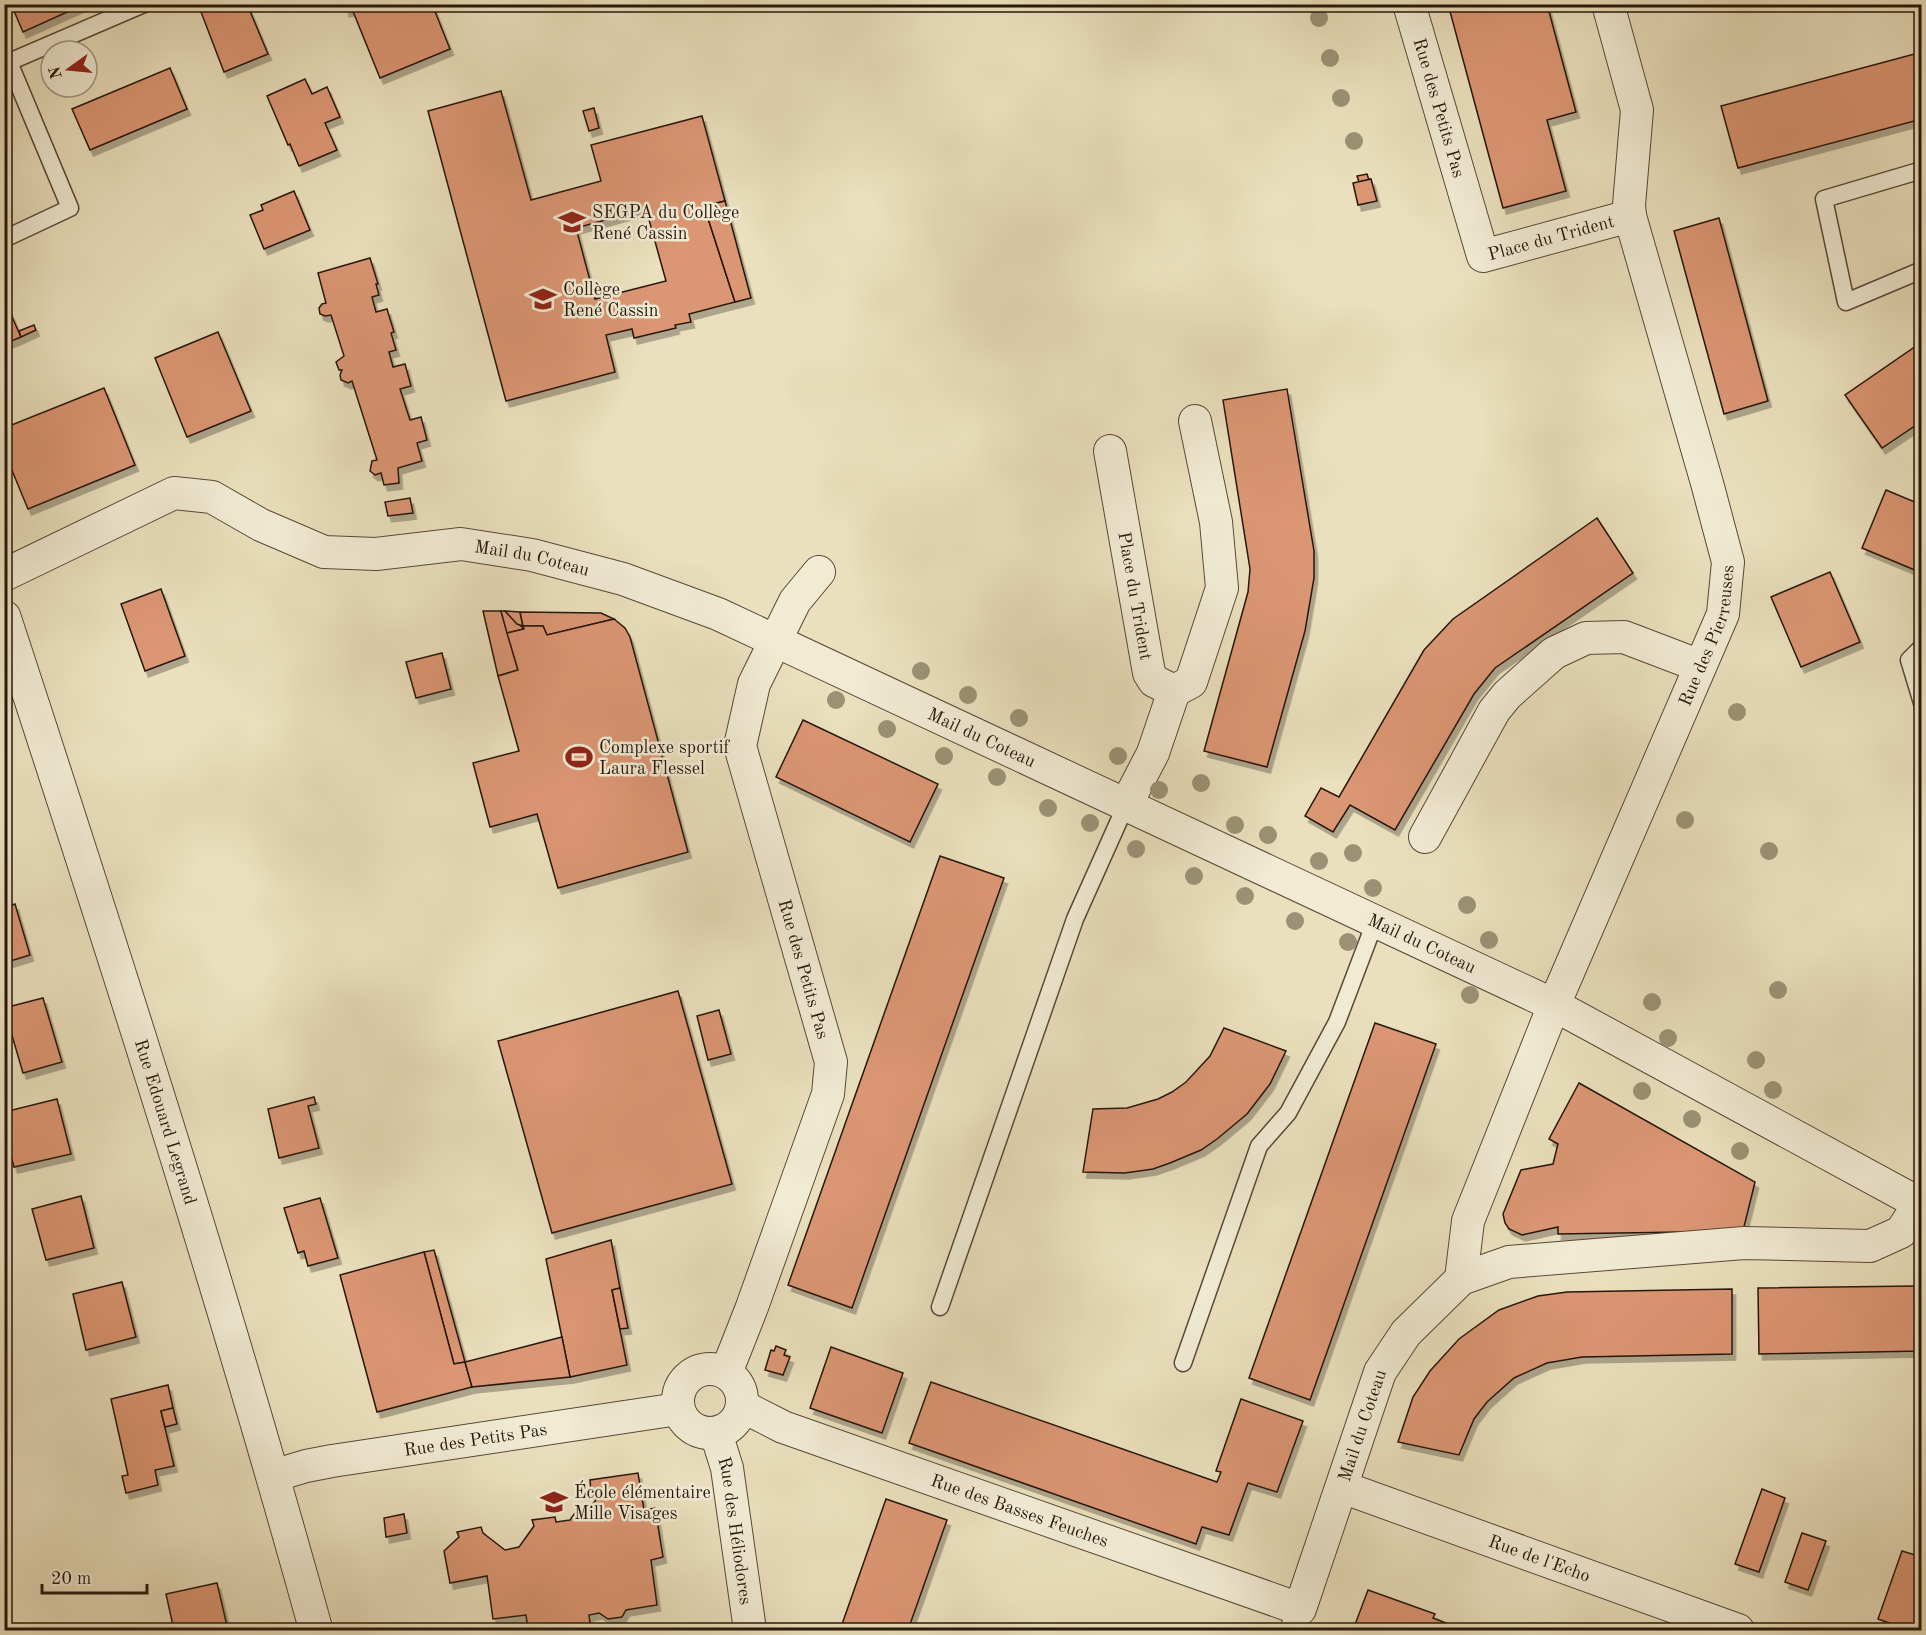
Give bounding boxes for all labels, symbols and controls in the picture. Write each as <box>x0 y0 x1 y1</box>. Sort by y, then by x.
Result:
street label: Rue des Petits Pas <box>1409 36 1468 180</box>
north arrow <box>39 39 99 99</box>
text: N <box>47 64 66 80</box>
place label: SEGPA du Collège René Cassin <box>592 204 739 243</box>
school or university icon: SEGPA du Collège René Cassin <box>557 207 587 237</box>
street label: Place du Trident <box>1486 213 1616 264</box>
place label: Collège René Cassin <box>563 281 659 320</box>
school or university icon: Collège René Cassin <box>528 284 558 314</box>
street label: Place du Trident <box>1114 530 1155 662</box>
street label: Mail du Coteau <box>473 538 592 580</box>
street label: Rue des Pierreuses <box>1676 564 1738 709</box>
street label: Mail du Coteau <box>925 705 1039 771</box>
place label: Complexe sportif Laura Flessel <box>599 739 731 778</box>
sports icon: Complexe sportif Laura Flessel <box>564 742 594 772</box>
street label: Rue des Petits Pas <box>774 897 832 1041</box>
street label: Mail du Coteau <box>1365 911 1479 977</box>
street label: Rue Edouard Legrand <box>131 1037 199 1207</box>
street label: Mail du Coteau <box>1336 1367 1390 1484</box>
street label: Rue des Petits Pas <box>403 1421 549 1460</box>
street label: Rue des Héliodores <box>714 1455 754 1606</box>
street label: Rue des Basses Feuches <box>928 1472 1111 1551</box>
place label: École élémentaire Mille Visages <box>574 1480 711 1523</box>
school or university icon: École élémentaire Mille Visages <box>539 1487 569 1517</box>
street label: Rue de l'Echo <box>1486 1533 1593 1586</box>
scale bar <box>42 1557 147 1595</box>
text: 20 m <box>51 1570 91 1588</box>

